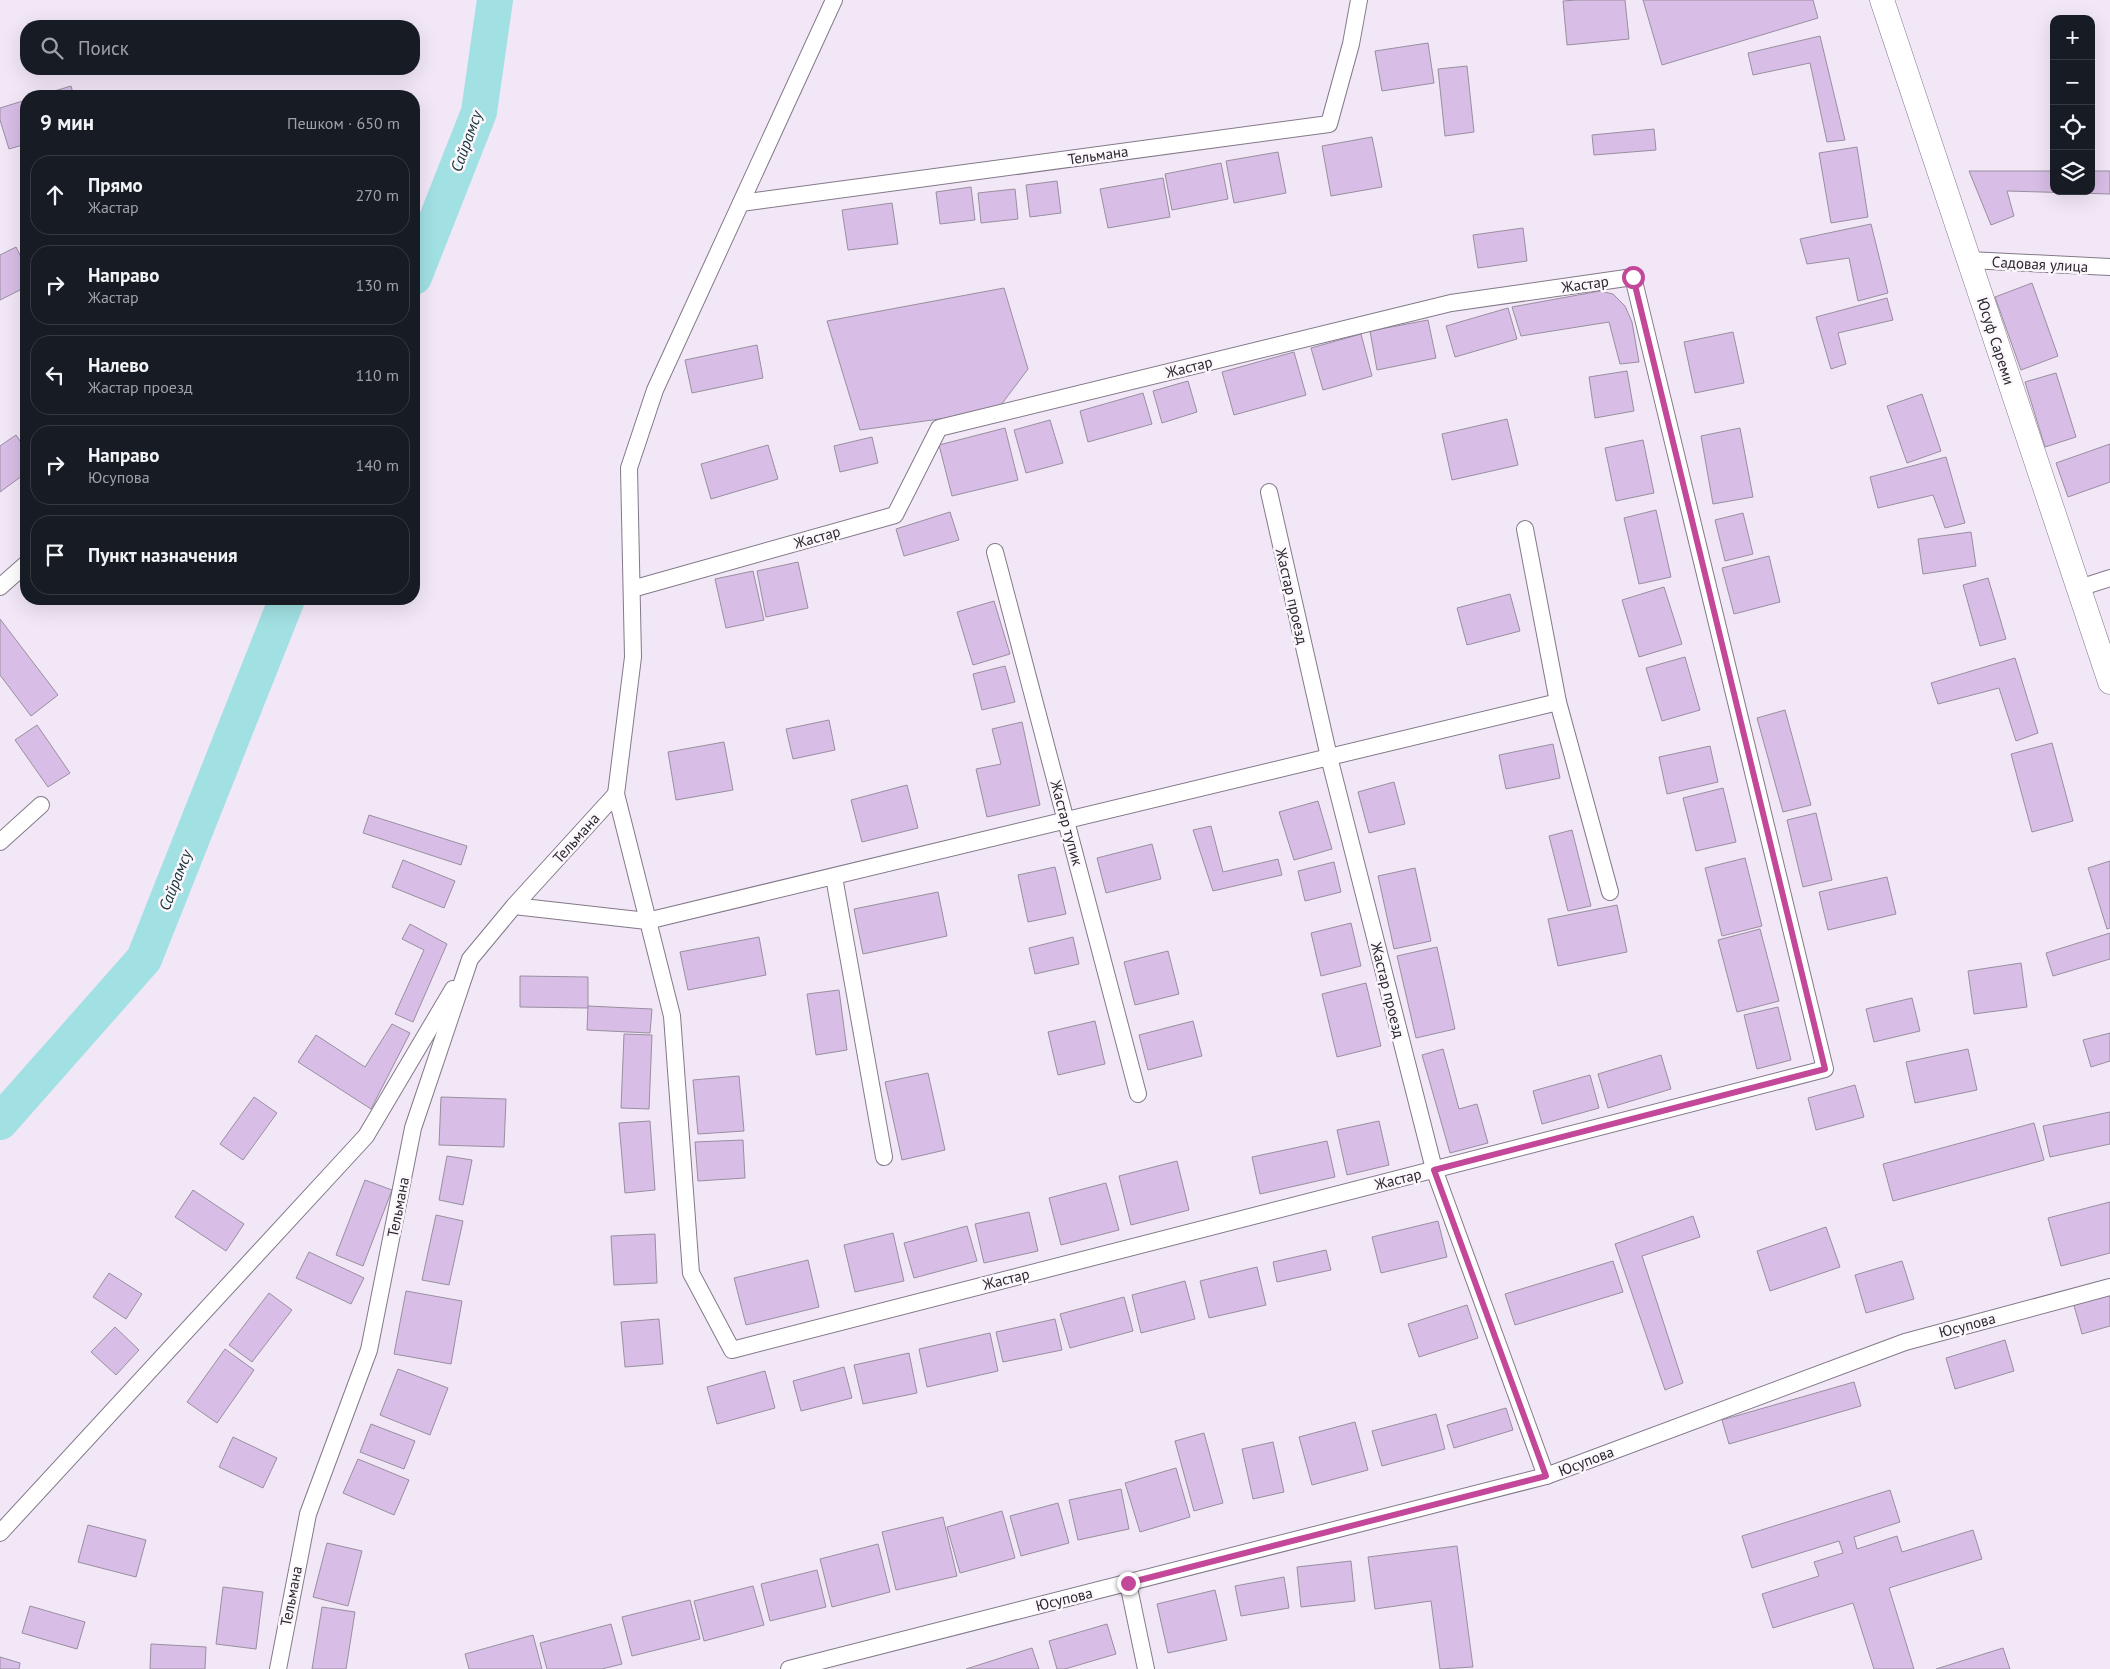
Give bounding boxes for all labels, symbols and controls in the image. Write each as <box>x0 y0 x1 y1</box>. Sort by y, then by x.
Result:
map controls <box>2050 15 2095 195</box>
button: + <box>2050 15 2095 60</box>
search box <box>20 20 420 75</box>
icon: search <box>38 34 66 62</box>
text: Поиск <box>78 36 129 60</box>
button: − <box>2050 60 2095 105</box>
button: locate <box>2050 105 2095 150</box>
water label: Сайрамсу <box>446 107 487 174</box>
text: 9 мин <box>40 109 94 136</box>
text: Пешком · 650 m <box>287 113 400 133</box>
street label: Тельмана <box>1067 141 1129 169</box>
button: layers <box>2050 150 2095 195</box>
text: Прямо <box>88 173 143 197</box>
icon: ahead <box>41 181 69 209</box>
text: 270 m <box>356 185 399 205</box>
text: Жастар <box>88 197 139 217</box>
street label: Садовая улица <box>1991 252 2089 276</box>
text: Направо <box>88 263 159 287</box>
route start <box>1622 266 1645 289</box>
icon: right <box>41 271 69 299</box>
street label: Жастар <box>1559 271 1610 297</box>
text: 130 m <box>356 275 399 295</box>
text: Жастар <box>88 287 139 307</box>
street label: Юсуф Сареми <box>1973 295 2019 387</box>
street label: Жастар <box>1163 352 1214 382</box>
text: Налево <box>88 353 149 377</box>
icon: left <box>41 361 69 389</box>
text: 110 m <box>356 365 399 385</box>
text: Жастар проезд <box>88 377 193 397</box>
text: Направо <box>88 443 159 467</box>
icon: right <box>41 451 69 479</box>
text: 140 m <box>356 455 399 475</box>
text: Юсупова <box>88 467 150 487</box>
street label: Жастар <box>791 521 842 553</box>
icon: arrive <box>41 541 69 569</box>
text: Пункт назначения <box>88 543 238 567</box>
street label: Жастар проезд <box>1271 545 1312 646</box>
street label: Жастар тупик <box>1046 777 1088 869</box>
street label: Тельмана <box>549 809 603 867</box>
water label: Сайрамсу <box>154 846 197 913</box>
street label: Жастар проезд <box>1367 939 1409 1040</box>
street label: Жастар <box>1372 1164 1423 1194</box>
street label: Тельмана <box>383 1175 413 1239</box>
street label: Жастар <box>980 1264 1031 1294</box>
street label: Юсупова <box>1937 1308 1997 1342</box>
street label: Юсупова <box>1556 1442 1616 1480</box>
street label: Тельмана <box>276 1564 306 1628</box>
route end <box>1117 1572 1140 1595</box>
street label: Юсупова <box>1034 1583 1094 1615</box>

